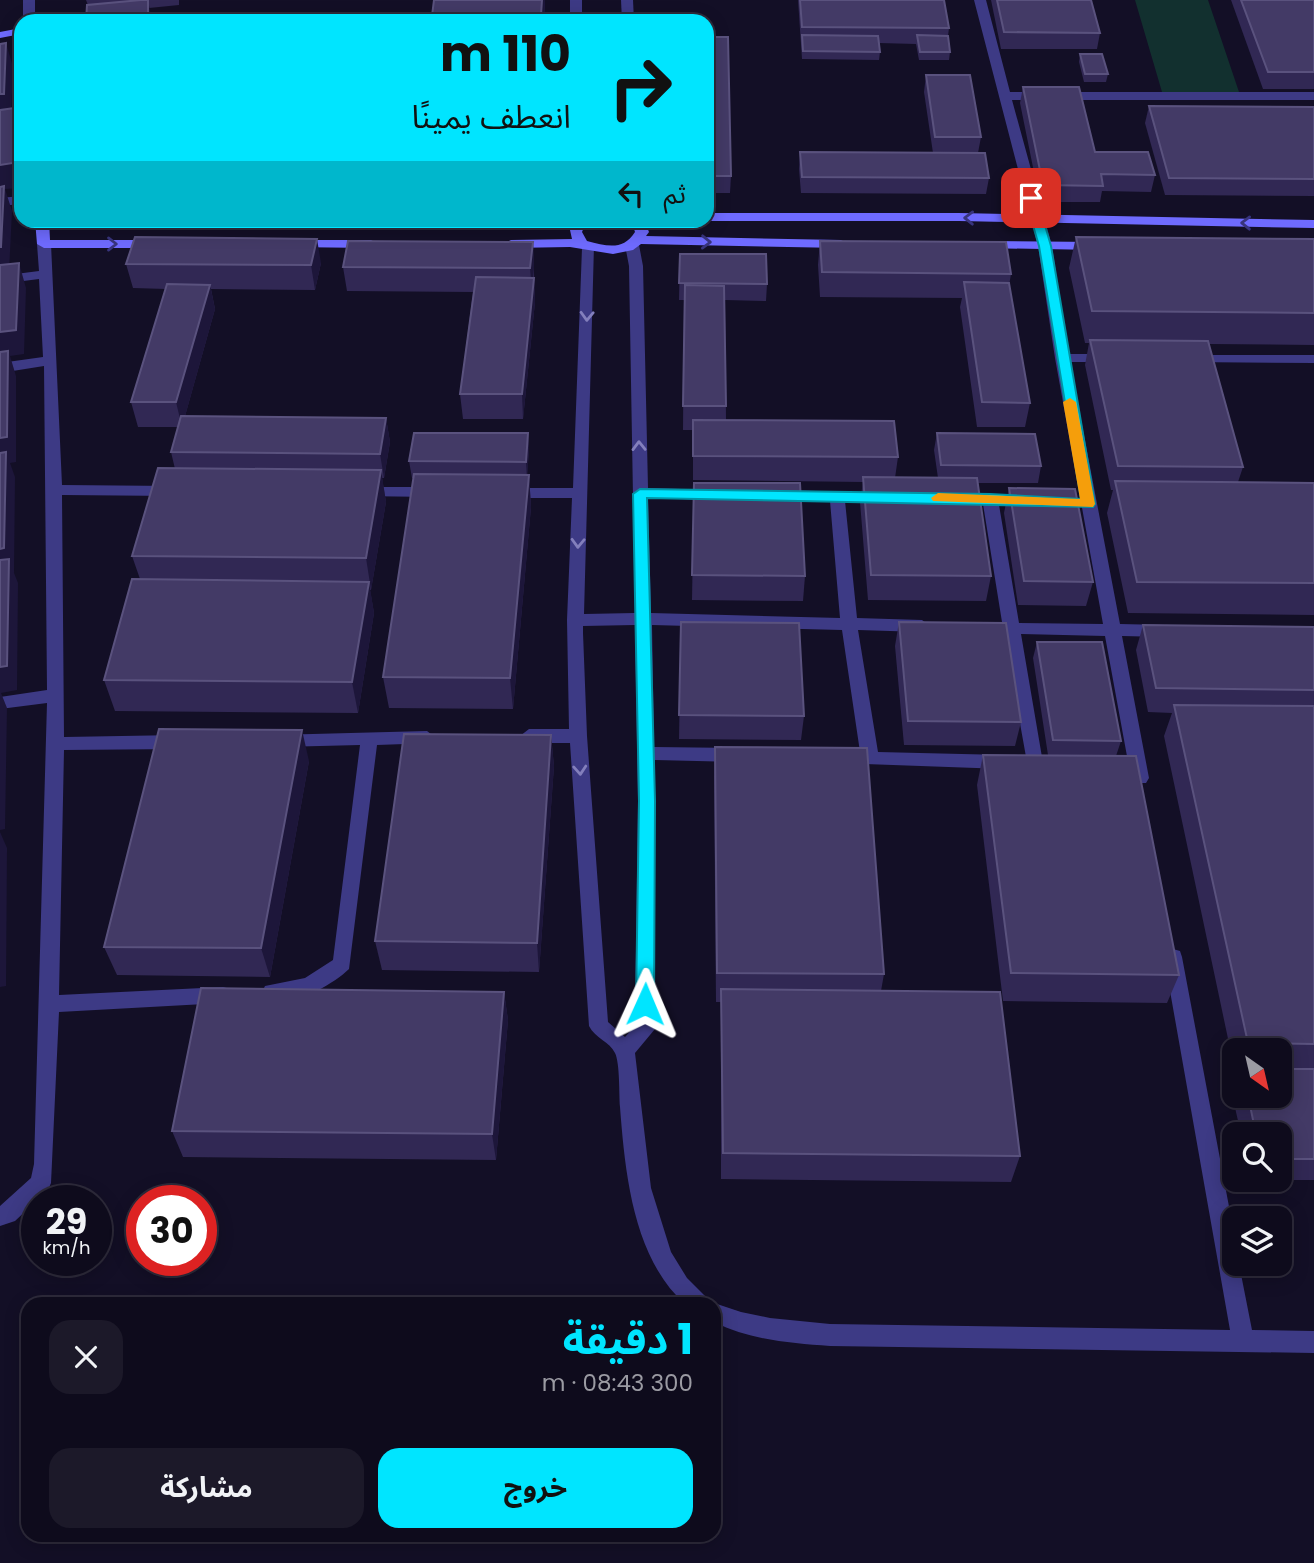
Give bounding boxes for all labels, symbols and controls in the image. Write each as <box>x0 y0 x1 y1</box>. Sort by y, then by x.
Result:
text: 110 m <box>440 20 571 88</box>
icon: right <box>595 42 686 133</box>
text: انعطف يمينًا <box>411 94 571 139</box>
pin <box>1001 168 1061 228</box>
icon: left <box>612 175 650 213</box>
text: ثم <box>664 176 686 212</box>
icon: arrive <box>1012 179 1050 217</box>
one-way arrow <box>964 210 975 225</box>
one-way arrow <box>1240 215 1251 230</box>
one-way arrow <box>701 234 712 249</box>
one-way arrow <box>107 236 118 252</box>
one-way arrow <box>579 311 594 322</box>
one-way arrow <box>631 440 647 451</box>
one-way arrow <box>571 538 586 549</box>
one-way arrow <box>572 765 587 776</box>
position arrow <box>608 967 682 1041</box>
north arrow <box>1222 1038 1292 1108</box>
map controls <box>1222 1038 1292 1276</box>
button: search <box>1222 1122 1292 1192</box>
speed limit sign: 30 <box>126 1185 217 1276</box>
text: 29 <box>46 1197 87 1246</box>
button: layers <box>1222 1206 1292 1276</box>
text: km/h <box>43 1235 90 1260</box>
text: 1 دقيقة <box>563 1310 693 1369</box>
button: close <box>49 1320 123 1394</box>
text: 300 m · 08:43 <box>542 1367 693 1399</box>
button: مشاركة <box>49 1448 364 1528</box>
button: خروج <box>378 1448 693 1528</box>

